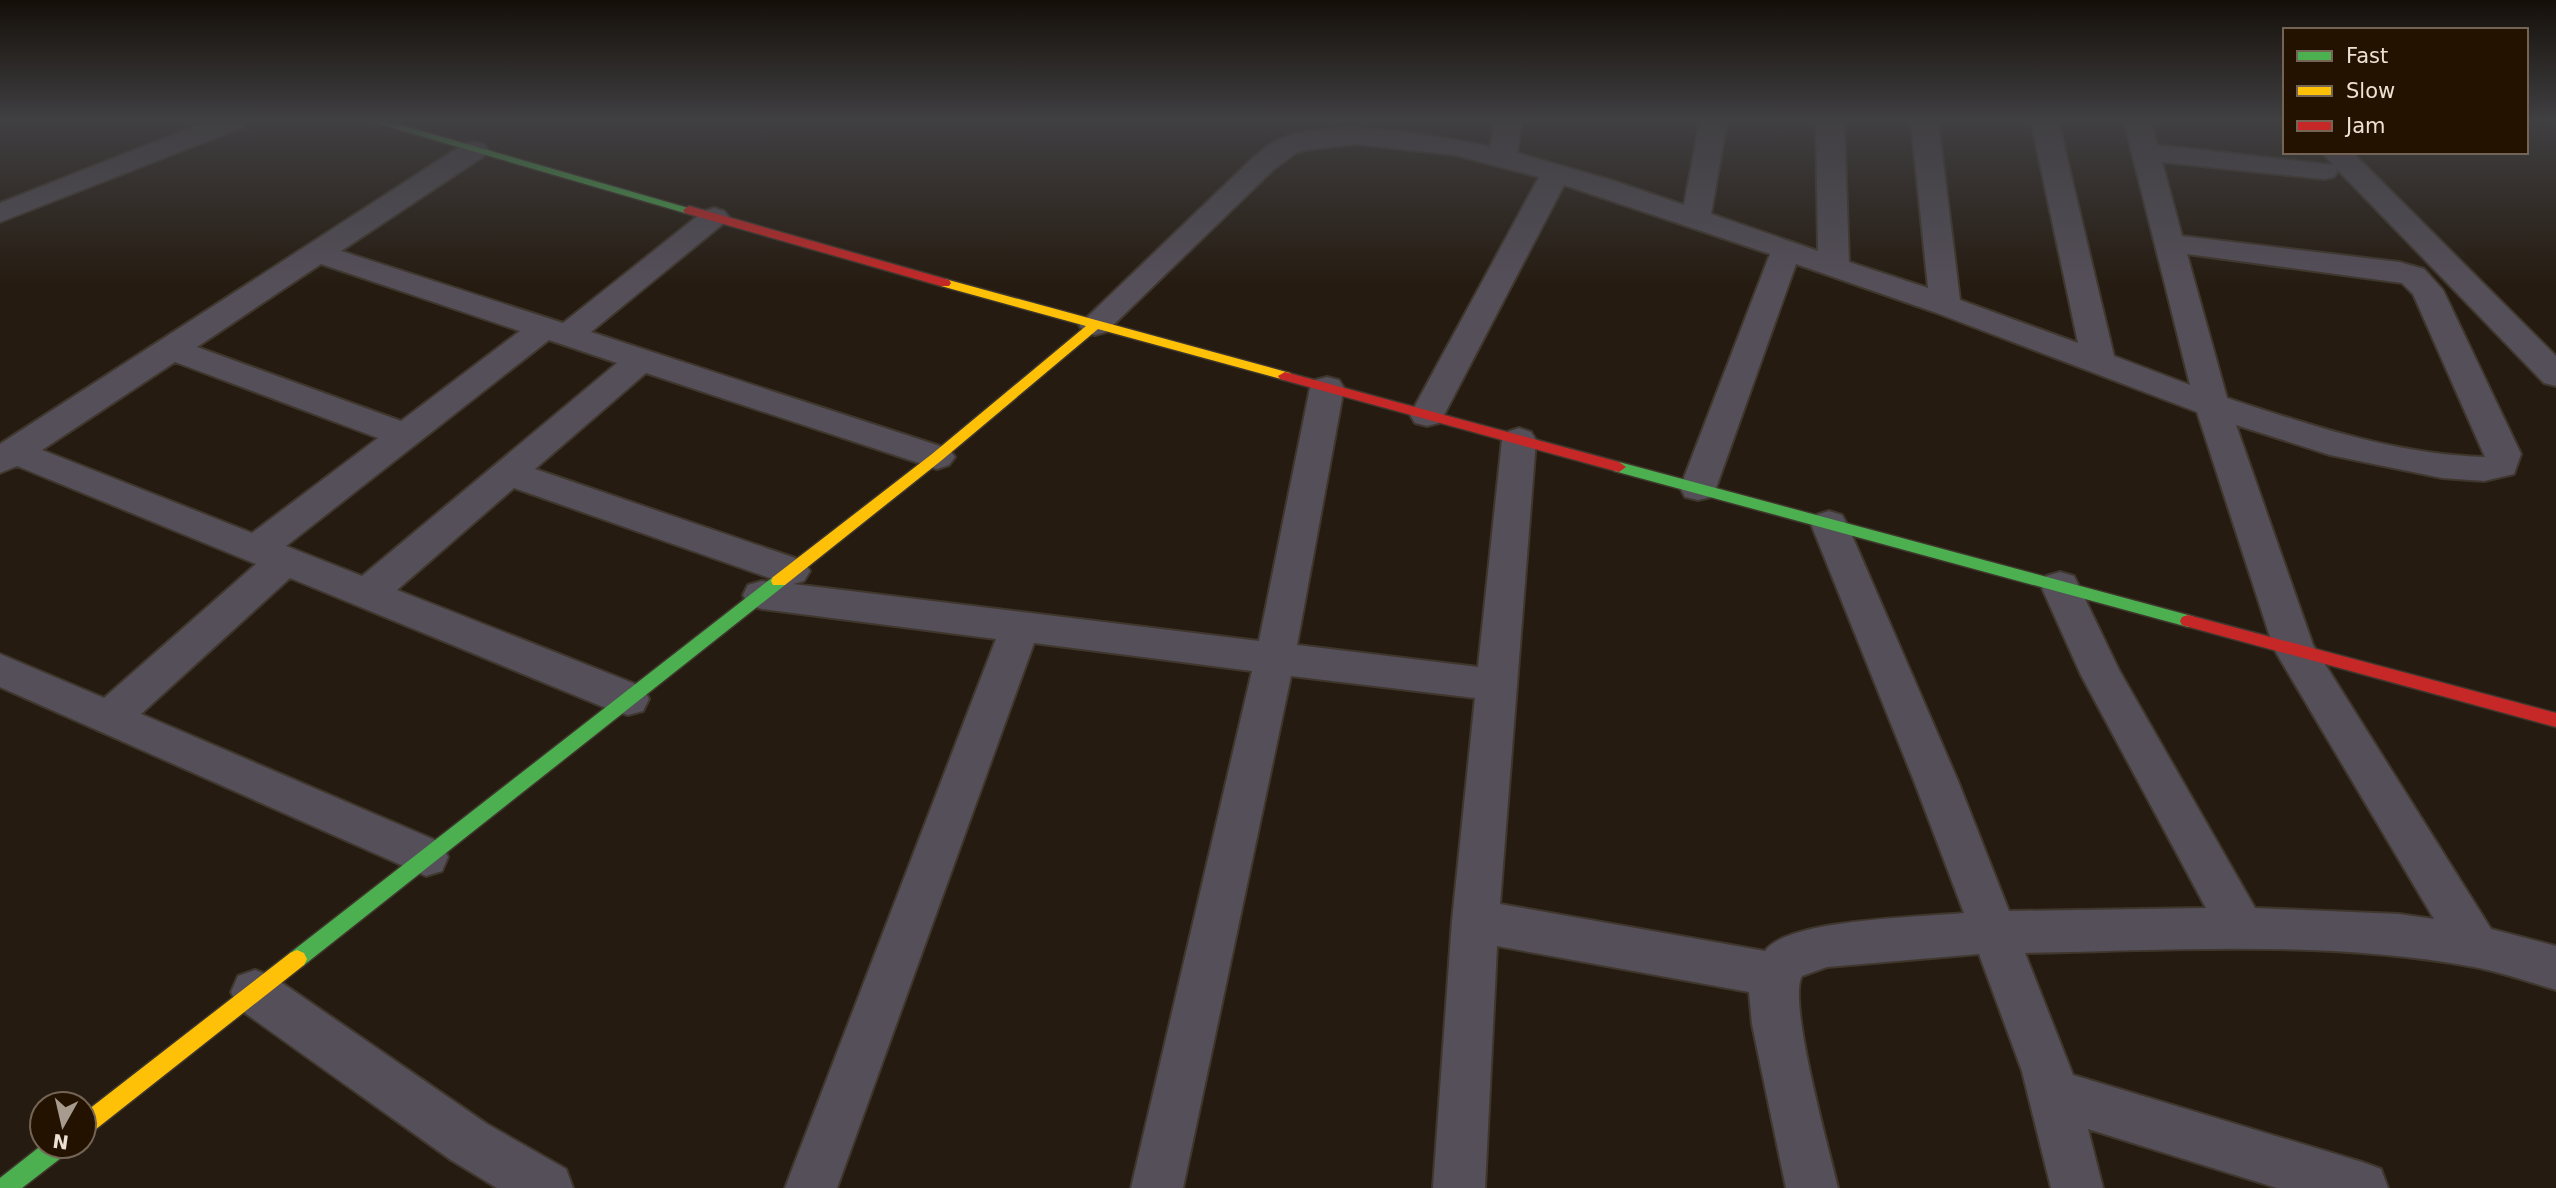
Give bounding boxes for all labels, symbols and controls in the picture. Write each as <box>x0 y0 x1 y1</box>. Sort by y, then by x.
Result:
legend <box>2283 28 2528 154</box>
text: Fast <box>2346 44 2388 68</box>
text: Slow <box>2346 79 2395 103</box>
text: Jam <box>2344 114 2386 138</box>
north arrow <box>28 1090 98 1160</box>
text: N <box>51 1130 70 1154</box>

